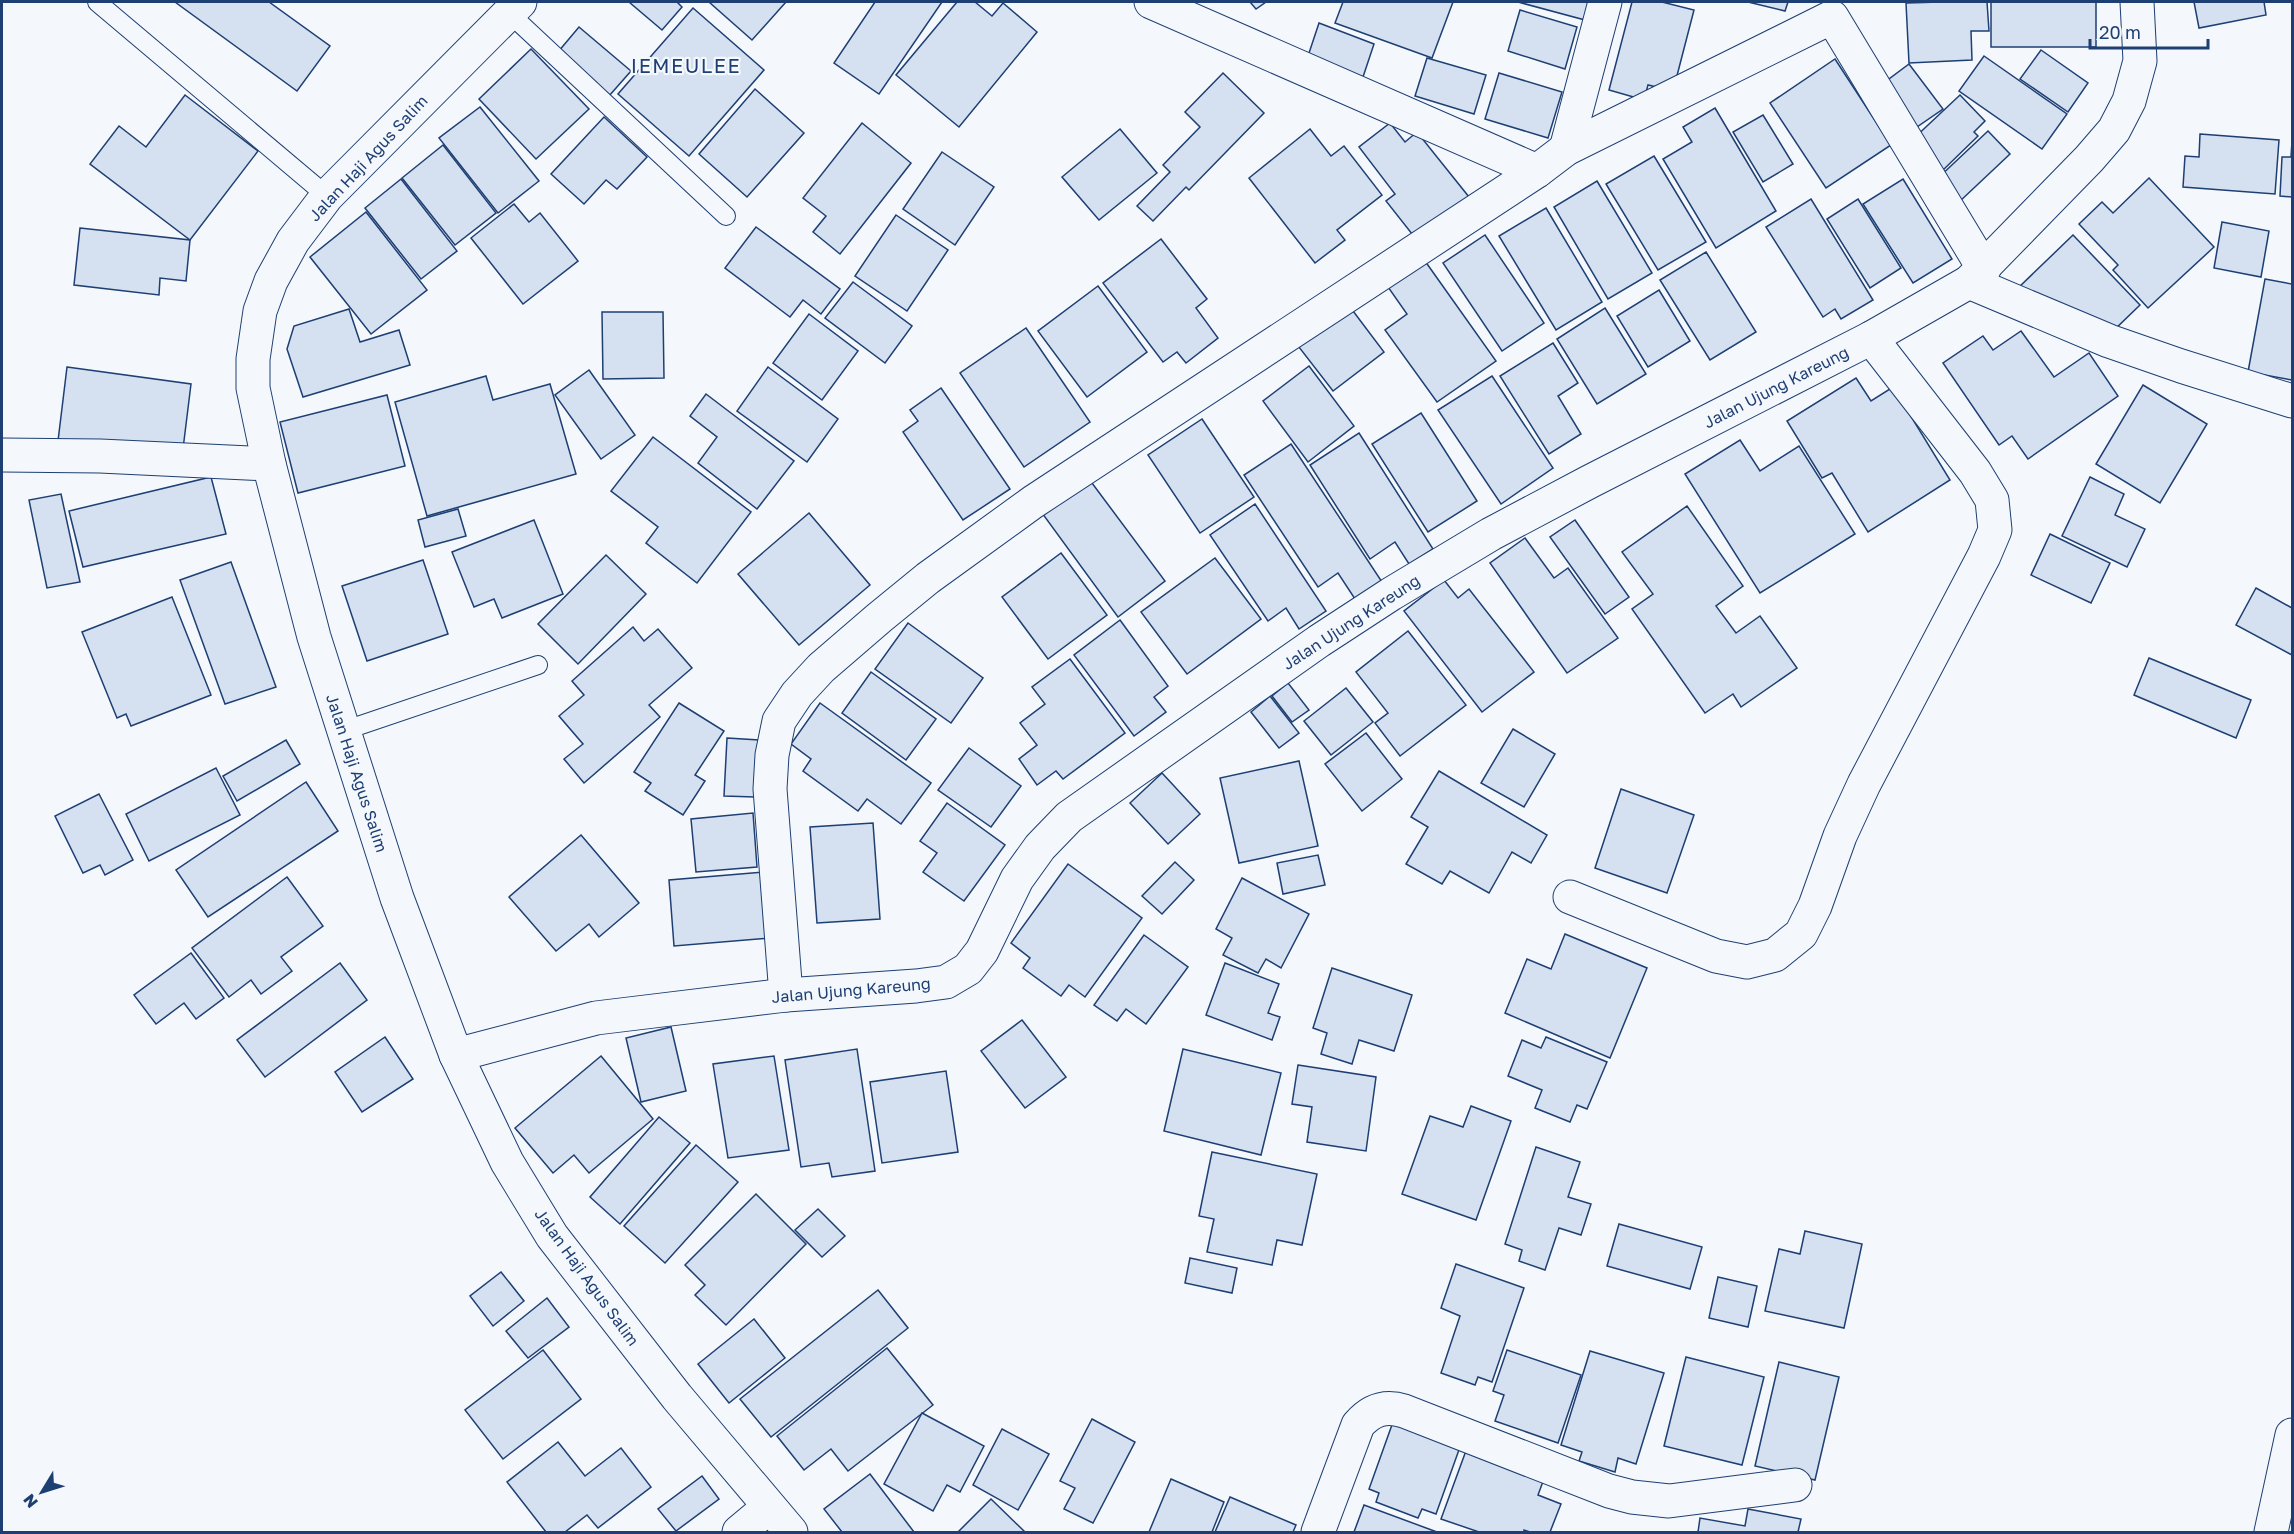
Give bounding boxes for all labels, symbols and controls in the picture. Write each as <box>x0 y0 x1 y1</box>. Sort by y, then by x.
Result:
scale bar <box>2090 12 2208 50</box>
text: 20 m <box>2099 21 2141 43</box>
district label: IEMEULEE <box>631 53 741 77</box>
street label: Jalan Haji Agus Salim <box>304 91 432 225</box>
street label: Jalan Ujung Kareung <box>1700 342 1852 432</box>
street label: Jalan Ujung Kareung <box>1279 570 1423 674</box>
street label: Jalan Haji Agus Salim <box>322 691 392 855</box>
street label: Jalan Ujung Kareung <box>770 973 932 1007</box>
street label: Jalan Haji Agus Salim <box>530 1204 644 1350</box>
north arrow <box>12 1462 72 1522</box>
text: N <box>19 1490 42 1512</box>

